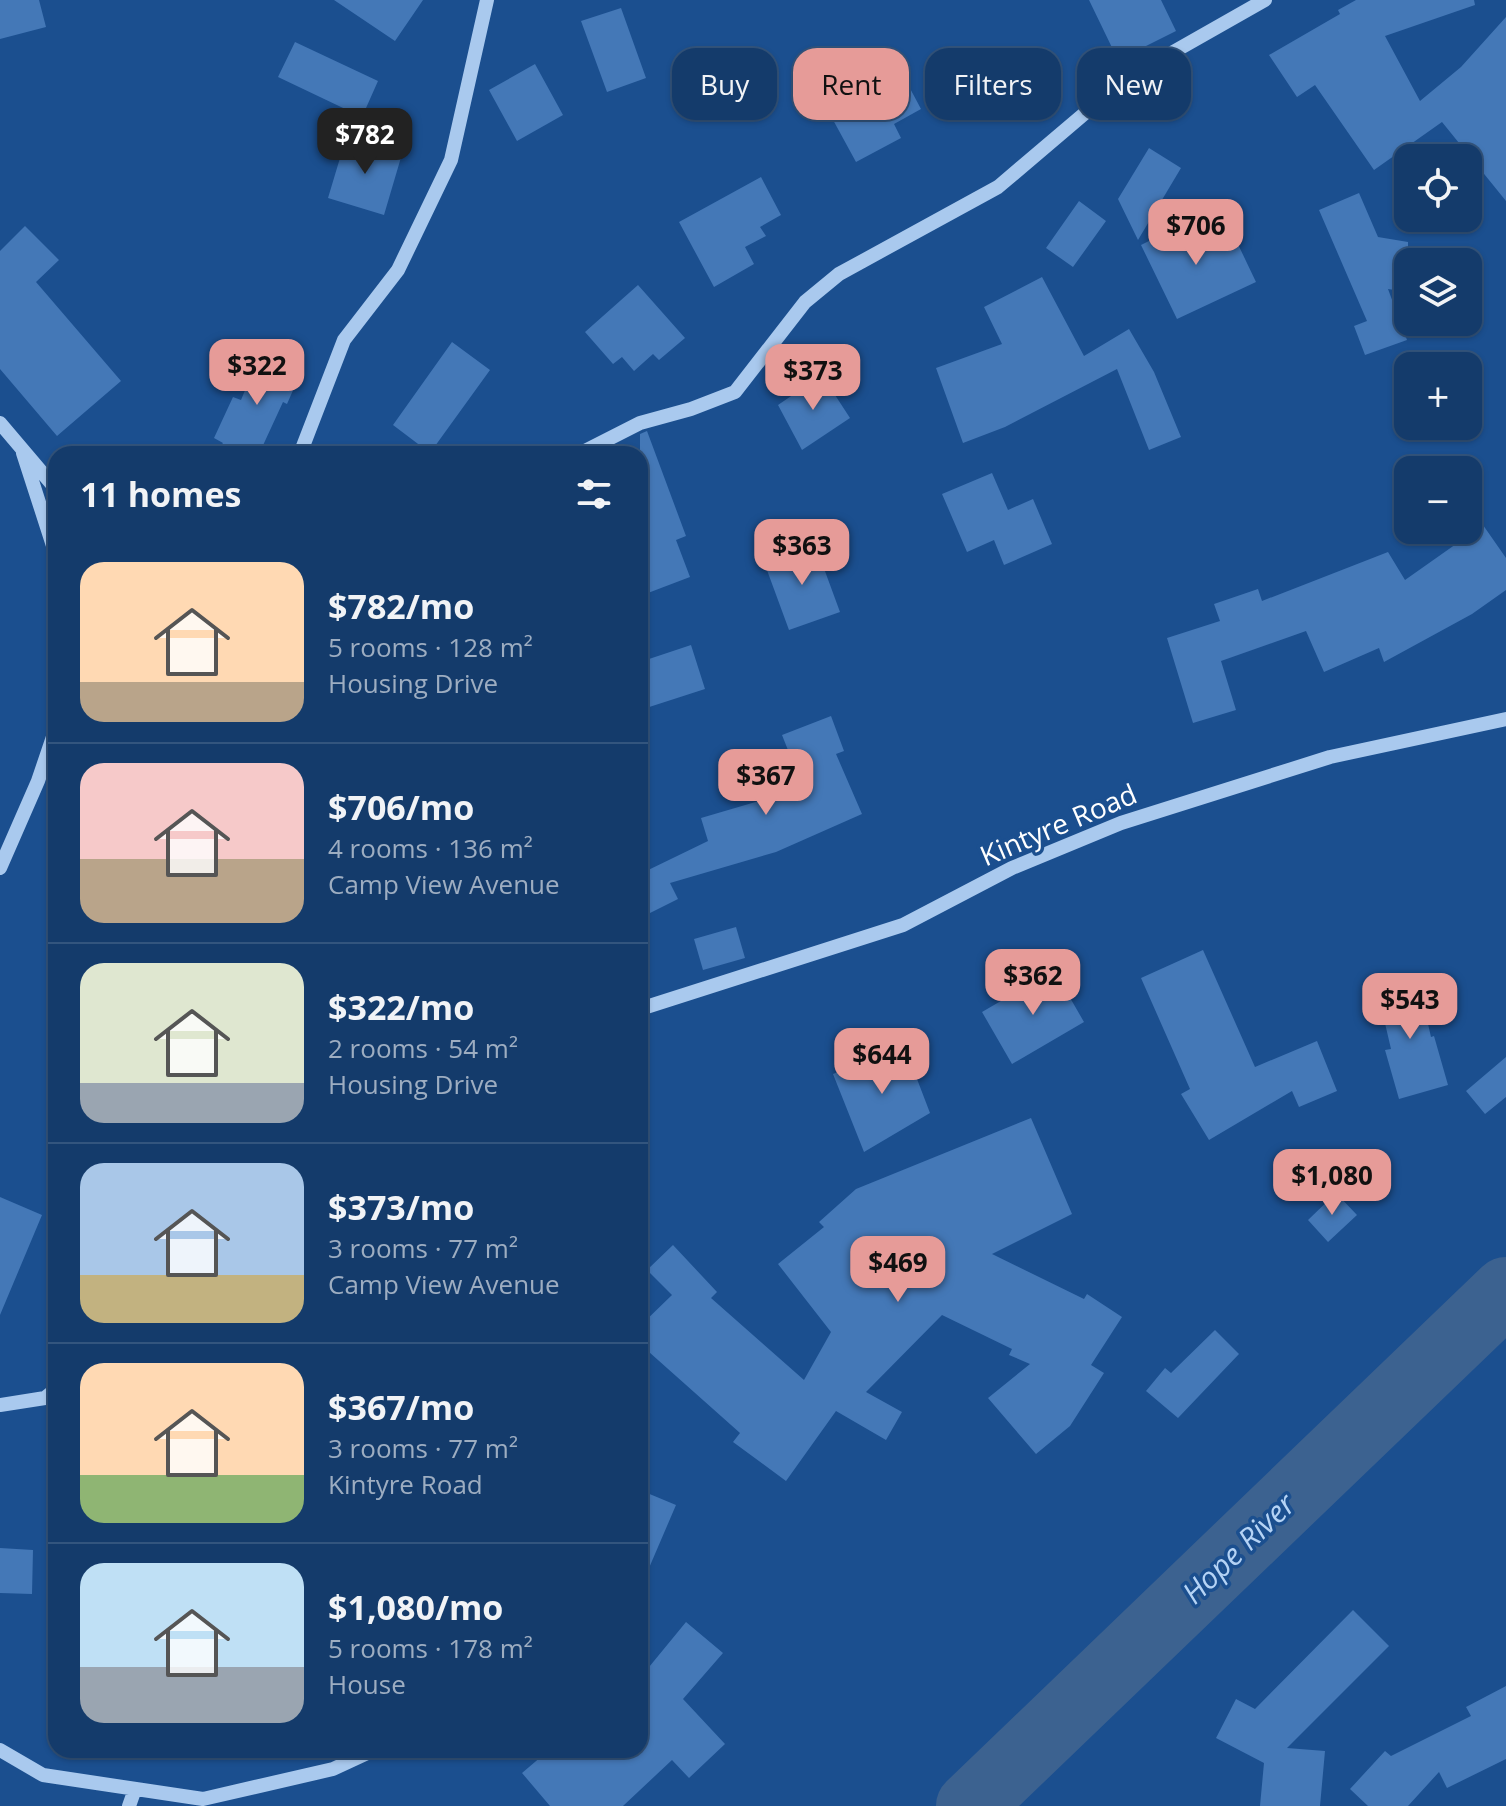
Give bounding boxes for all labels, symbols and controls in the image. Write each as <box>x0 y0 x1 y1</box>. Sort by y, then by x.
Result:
chip: Buy <box>672 48 777 120</box>
chip: Rent <box>793 48 909 120</box>
chip: Filters <box>925 48 1061 120</box>
chip: New <box>1077 48 1191 120</box>
pin: $782 <box>318 108 412 176</box>
text: $782 <box>335 116 395 152</box>
map controls <box>1394 144 1482 544</box>
button: locate <box>1394 144 1482 232</box>
pin: $706 <box>1149 199 1243 267</box>
text: $706 <box>1166 207 1226 243</box>
button: layers <box>1394 248 1482 336</box>
pin: $322 <box>210 339 304 407</box>
pin: $373 <box>766 344 860 412</box>
text: $322 <box>227 347 287 383</box>
text: $373 <box>783 352 843 388</box>
button: + <box>1394 352 1482 440</box>
button: − <box>1394 456 1482 544</box>
text: 11 homes <box>80 471 241 517</box>
icon: filters <box>572 472 616 516</box>
pin: $363 <box>755 519 849 587</box>
text: $363 <box>772 527 832 563</box>
text: $782/mo <box>328 583 474 629</box>
icon: home <box>144 594 240 690</box>
text: 5 rooms · 128 m² <box>328 629 533 665</box>
text: Housing Drive <box>328 665 498 701</box>
pin: $367 <box>719 749 813 817</box>
text: $367 <box>736 757 796 793</box>
street label: Kintyre Road <box>974 774 1142 874</box>
text: $706/mo <box>328 784 474 830</box>
icon: home <box>144 795 240 891</box>
text: 4 rooms · 136 m² <box>328 830 533 866</box>
text: Camp View Avenue <box>328 866 560 902</box>
pin: $362 <box>986 949 1080 1017</box>
text: $362 <box>1003 957 1063 993</box>
pin: $543 <box>1363 973 1457 1041</box>
text: $543 <box>1380 981 1440 1017</box>
text: $322/mo <box>328 984 474 1030</box>
icon: home <box>144 995 240 1091</box>
pin: $644 <box>835 1028 929 1096</box>
text: 2 rooms · 54 m² <box>328 1030 518 1066</box>
text: $644 <box>852 1036 912 1072</box>
text: Housing Drive <box>328 1066 498 1102</box>
pin: $1,080 <box>1267 1149 1397 1217</box>
text: $1,080 <box>1291 1157 1373 1193</box>
text: $373/mo <box>328 1184 474 1230</box>
icon: home <box>144 1195 240 1291</box>
text: 3 rooms · 77 m² <box>328 1230 518 1266</box>
pin: $469 <box>851 1236 945 1304</box>
text: $469 <box>868 1244 928 1280</box>
text: Camp View Avenue <box>328 1266 560 1302</box>
text: $367/mo <box>328 1384 474 1430</box>
icon: home <box>144 1395 240 1491</box>
text: 3 rooms · 77 m² <box>328 1430 518 1466</box>
text: Kintyre Road <box>328 1466 483 1502</box>
water label: Hope River <box>1172 1483 1304 1612</box>
text: $1,080/mo <box>328 1584 503 1630</box>
icon: home <box>144 1595 240 1691</box>
text: 5 rooms · 178 m² <box>328 1630 533 1666</box>
text: House <box>328 1666 406 1702</box>

